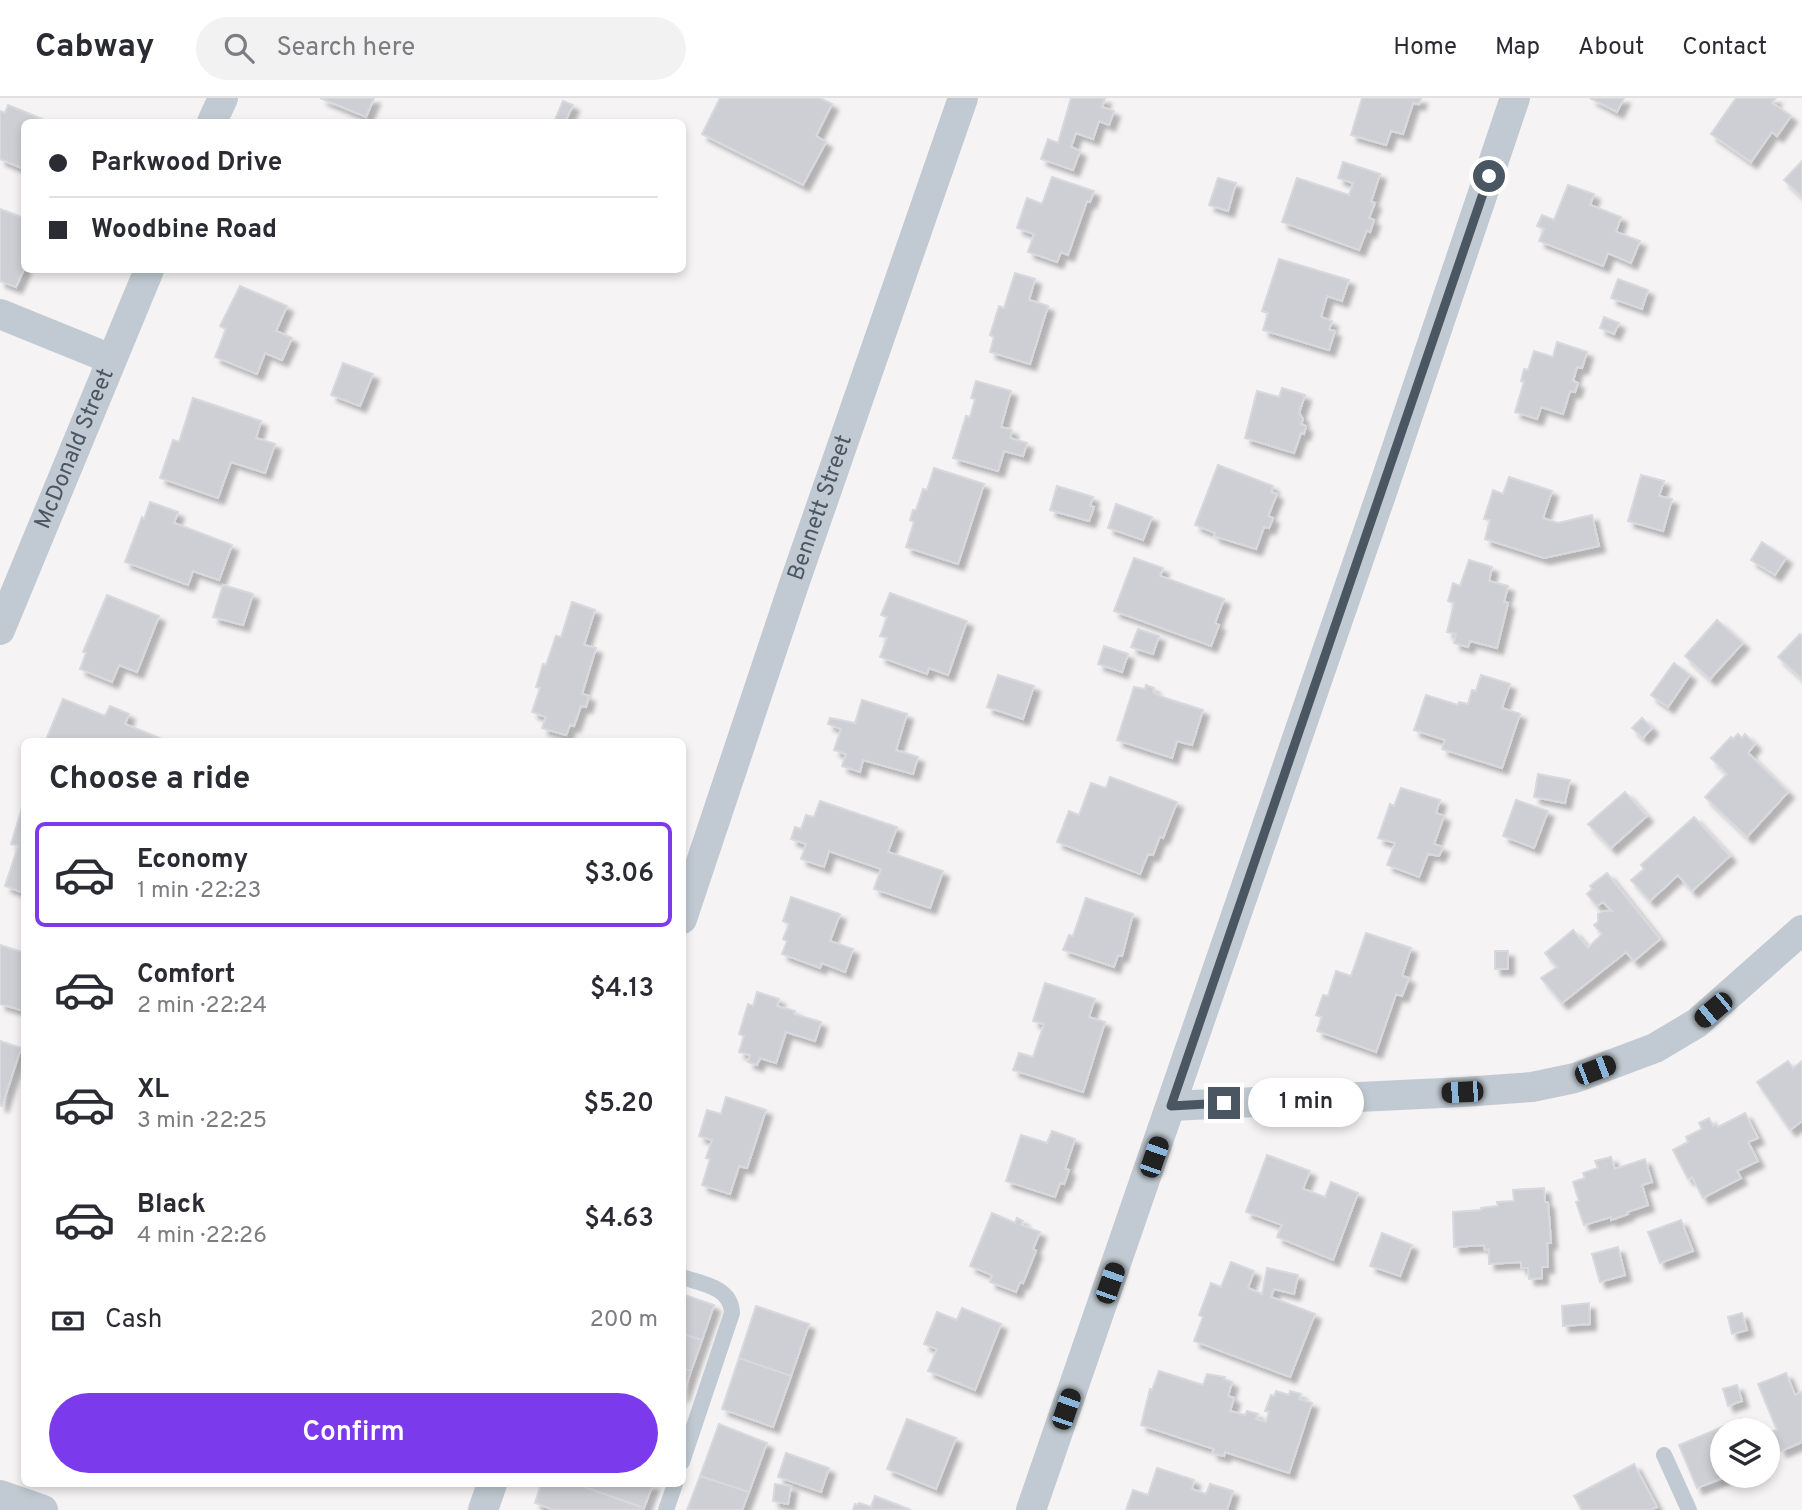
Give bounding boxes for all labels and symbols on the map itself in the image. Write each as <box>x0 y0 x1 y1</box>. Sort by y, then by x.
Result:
route start <box>1473 160 1505 192</box>
street label: McDonald Street <box>29 364 121 534</box>
street label: Bennett Street <box>782 431 859 584</box>
car <box>1691 988 1736 1032</box>
car <box>1572 1053 1619 1087</box>
callout: 1 min <box>1248 1079 1364 1128</box>
car <box>1441 1080 1484 1104</box>
route end <box>1208 1087 1240 1119</box>
car <box>1138 1134 1171 1180</box>
car <box>1094 1260 1127 1306</box>
car <box>1050 1386 1083 1432</box>

